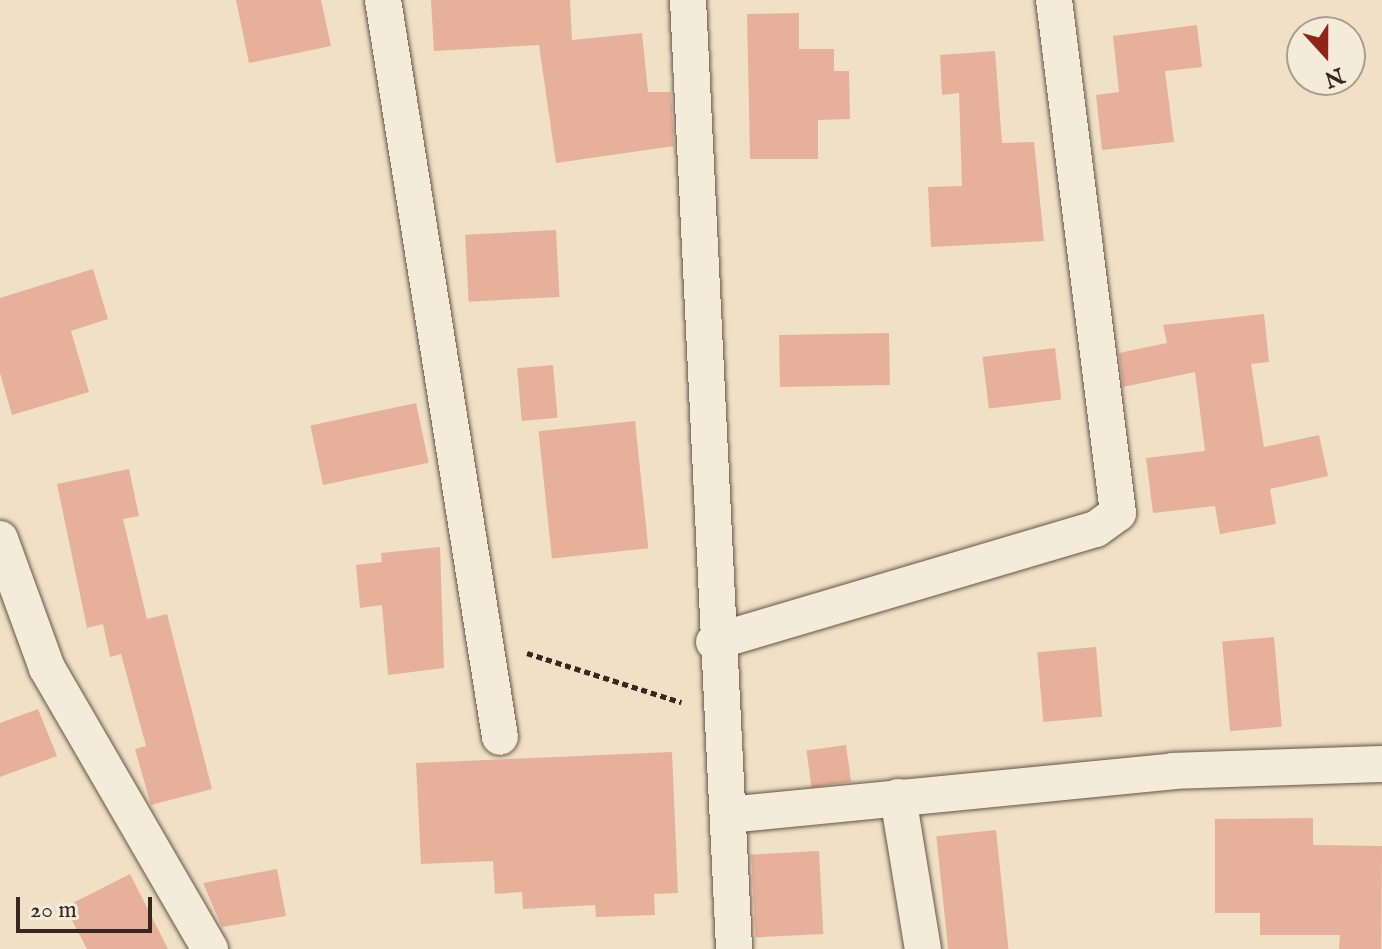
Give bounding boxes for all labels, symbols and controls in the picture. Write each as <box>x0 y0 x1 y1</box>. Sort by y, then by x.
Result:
north arrow <box>1286 16 1366 96</box>
text: N <box>1320 60 1348 93</box>
scale bar <box>20 881 156 931</box>
text: 20 m <box>30 895 77 926</box>

